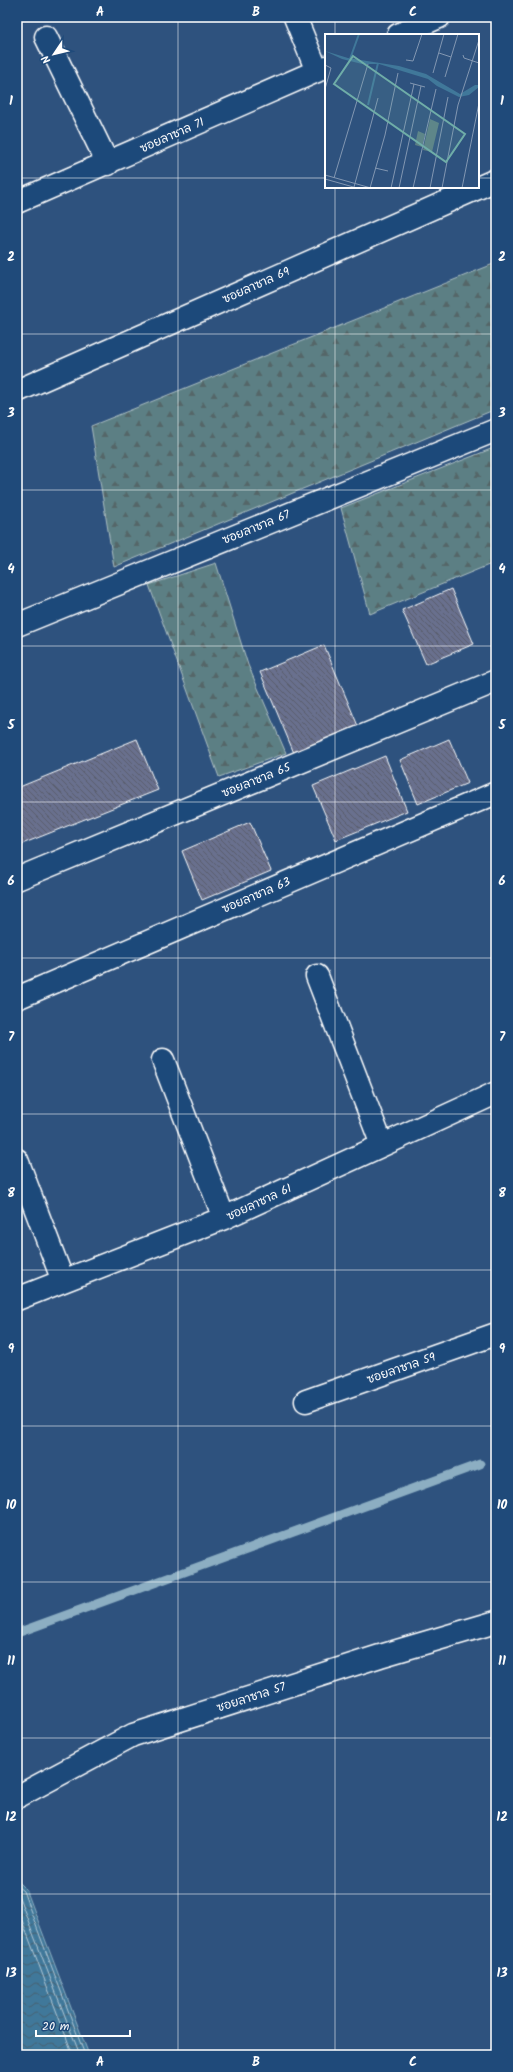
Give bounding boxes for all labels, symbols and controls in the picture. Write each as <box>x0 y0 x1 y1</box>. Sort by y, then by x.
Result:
text: A <box>96 2 104 23</box>
text: B <box>252 2 260 23</box>
text: C <box>409 2 417 23</box>
north arrow <box>34 34 74 74</box>
inset map <box>325 34 479 188</box>
text: N <box>37 51 56 67</box>
text: 1 <box>9 91 13 112</box>
text: 1 <box>500 91 504 112</box>
street label: ซอยลาซาล 71 <box>137 113 208 158</box>
text: 2 <box>7 247 15 268</box>
text: 2 <box>498 247 506 268</box>
street label: ซอยลาซาล 69 <box>219 262 293 309</box>
text: 3 <box>6 403 15 424</box>
text: 3 <box>497 403 506 424</box>
street label: ซอยลาซาล 67 <box>219 505 293 550</box>
text: 4 <box>7 559 15 580</box>
text: 4 <box>498 559 506 580</box>
text: 5 <box>7 715 16 736</box>
text: 5 <box>498 715 507 736</box>
street label: ซอยลาซาล 65 <box>219 757 295 803</box>
text: 6 <box>7 871 15 892</box>
text: 6 <box>498 871 506 892</box>
street label: ซอยลาซาล 63 <box>219 872 294 918</box>
text: 7 <box>8 1027 15 1048</box>
text: 7 <box>499 1027 506 1048</box>
street label: ซอยลาซาล 61 <box>224 1179 295 1226</box>
text: 8 <box>7 1183 15 1204</box>
text: 8 <box>498 1183 506 1204</box>
text: 9 <box>8 1339 15 1360</box>
text: 9 <box>499 1339 506 1360</box>
street label: ซอยลาซาล 59 <box>364 1348 438 1389</box>
text: 10 <box>6 1495 17 1516</box>
text: 10 <box>497 1495 508 1516</box>
text: 11 <box>7 1651 15 1672</box>
text: 11 <box>498 1651 506 1672</box>
street label: ซอยลาซาล 57 <box>214 1677 288 1718</box>
text: 12 <box>5 1807 17 1828</box>
text: 12 <box>496 1807 508 1828</box>
text: 13 <box>5 1963 17 1984</box>
text: 13 <box>496 1963 508 1984</box>
scale bar <box>36 2012 130 2038</box>
text: 20 m <box>42 2017 70 2036</box>
text: A <box>96 2052 104 2072</box>
text: B <box>252 2052 260 2072</box>
text: C <box>409 2052 417 2072</box>

